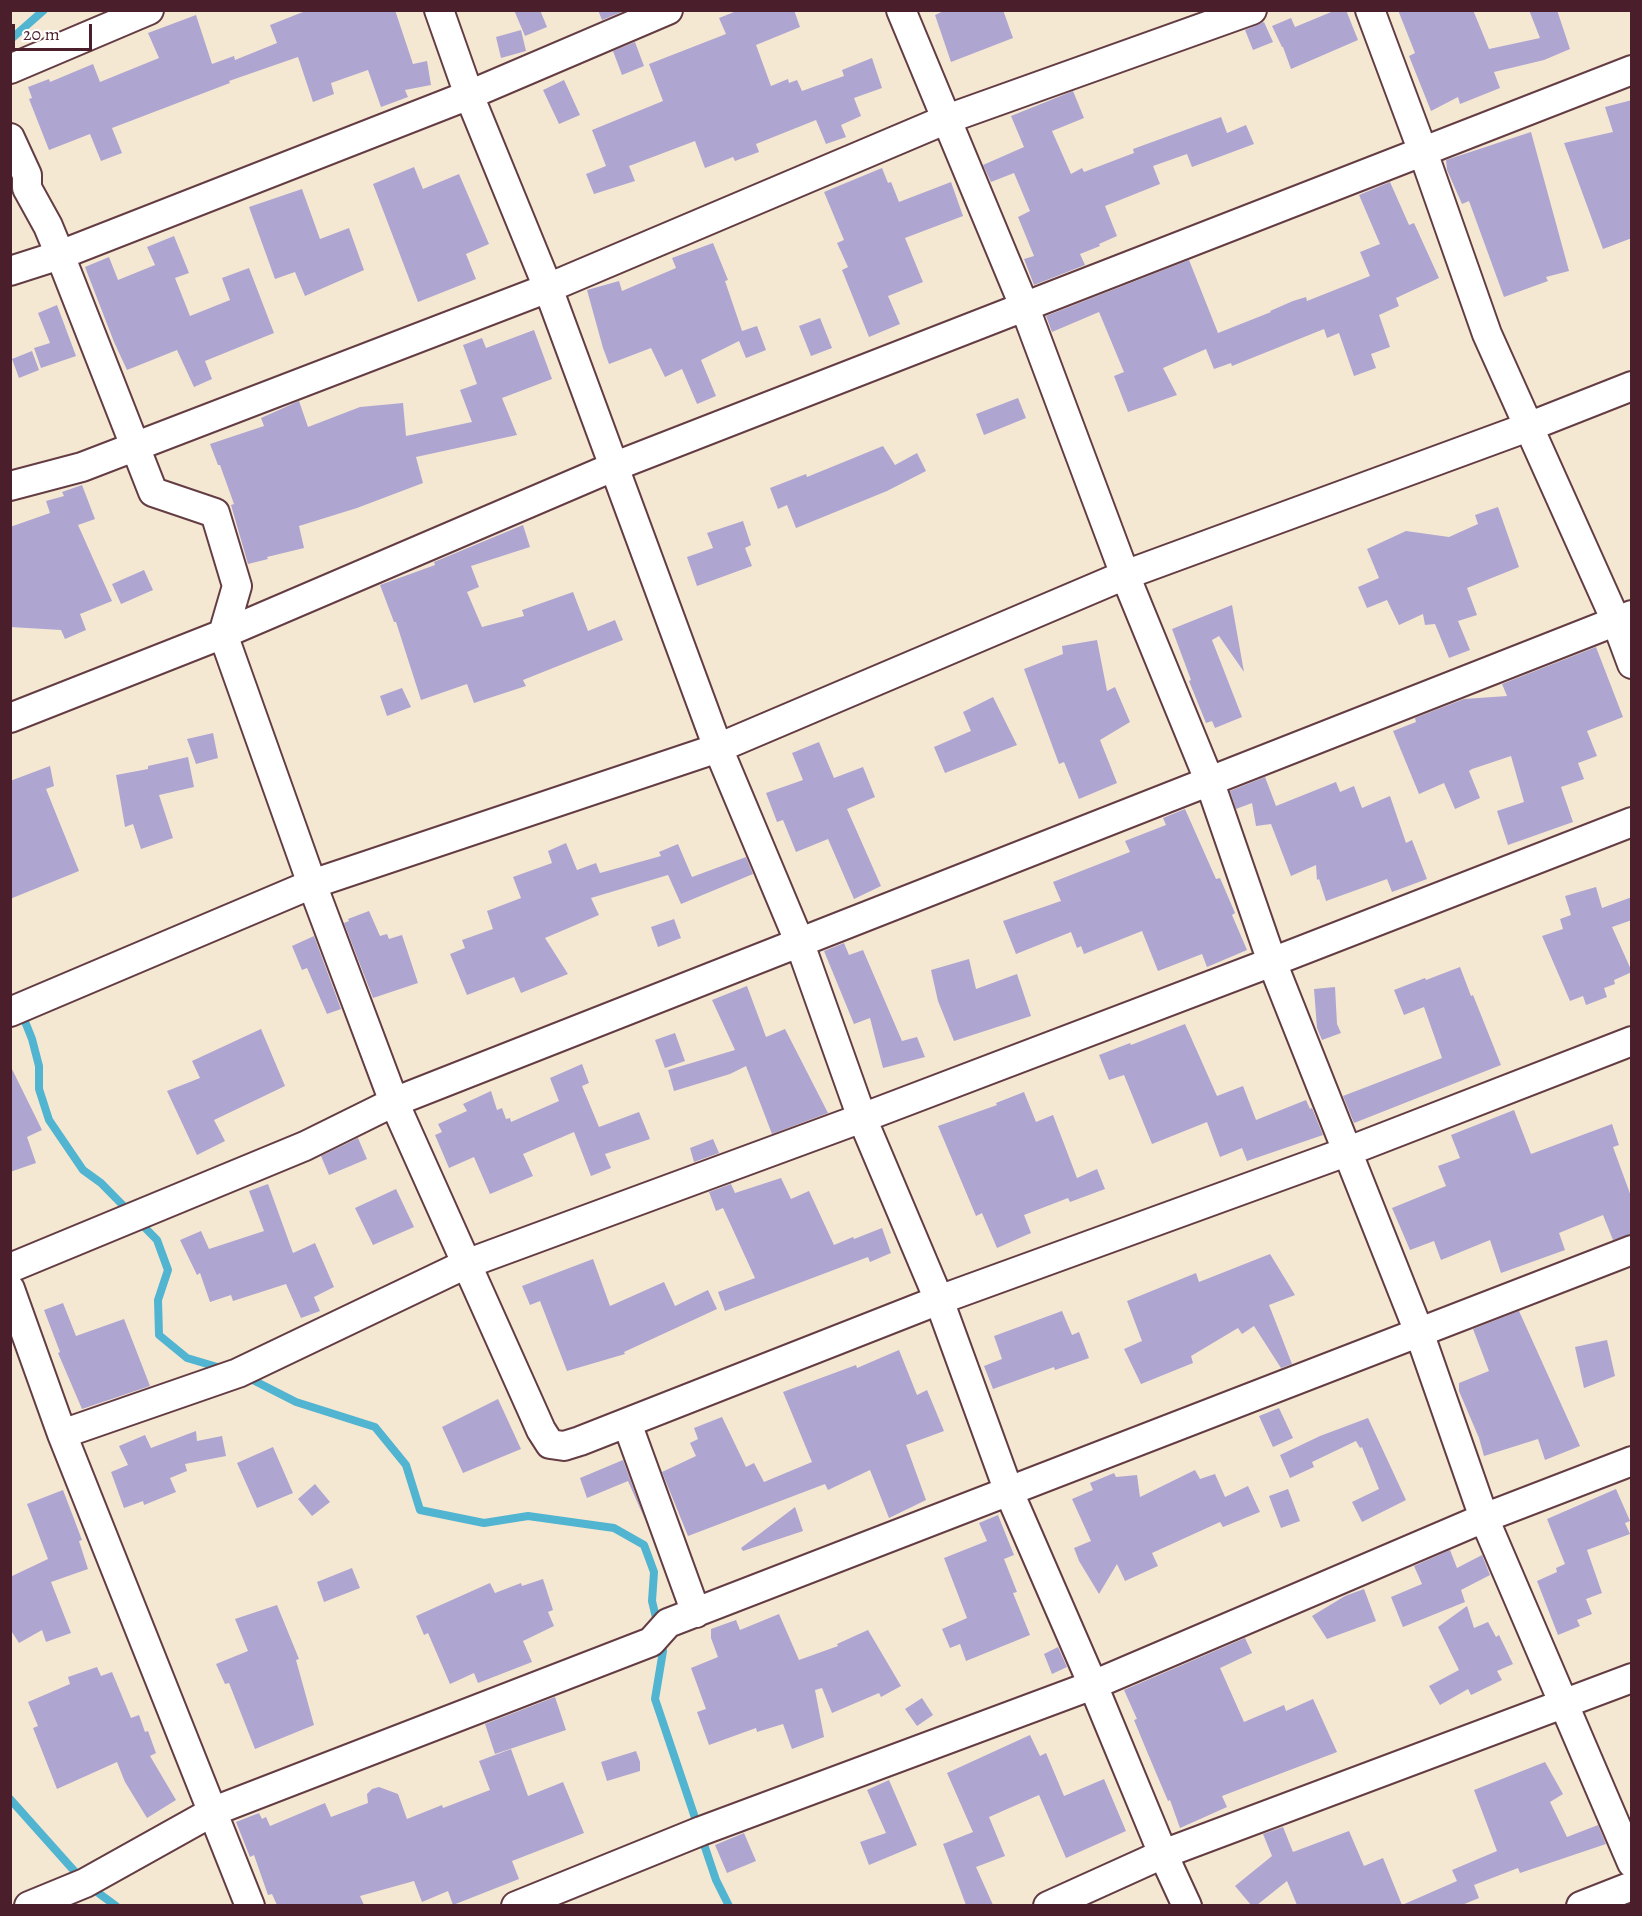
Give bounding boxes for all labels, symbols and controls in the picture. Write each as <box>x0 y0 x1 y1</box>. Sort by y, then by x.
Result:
scale bar <box>15 12 94 50</box>
text: 20 m <box>23 22 60 46</box>

